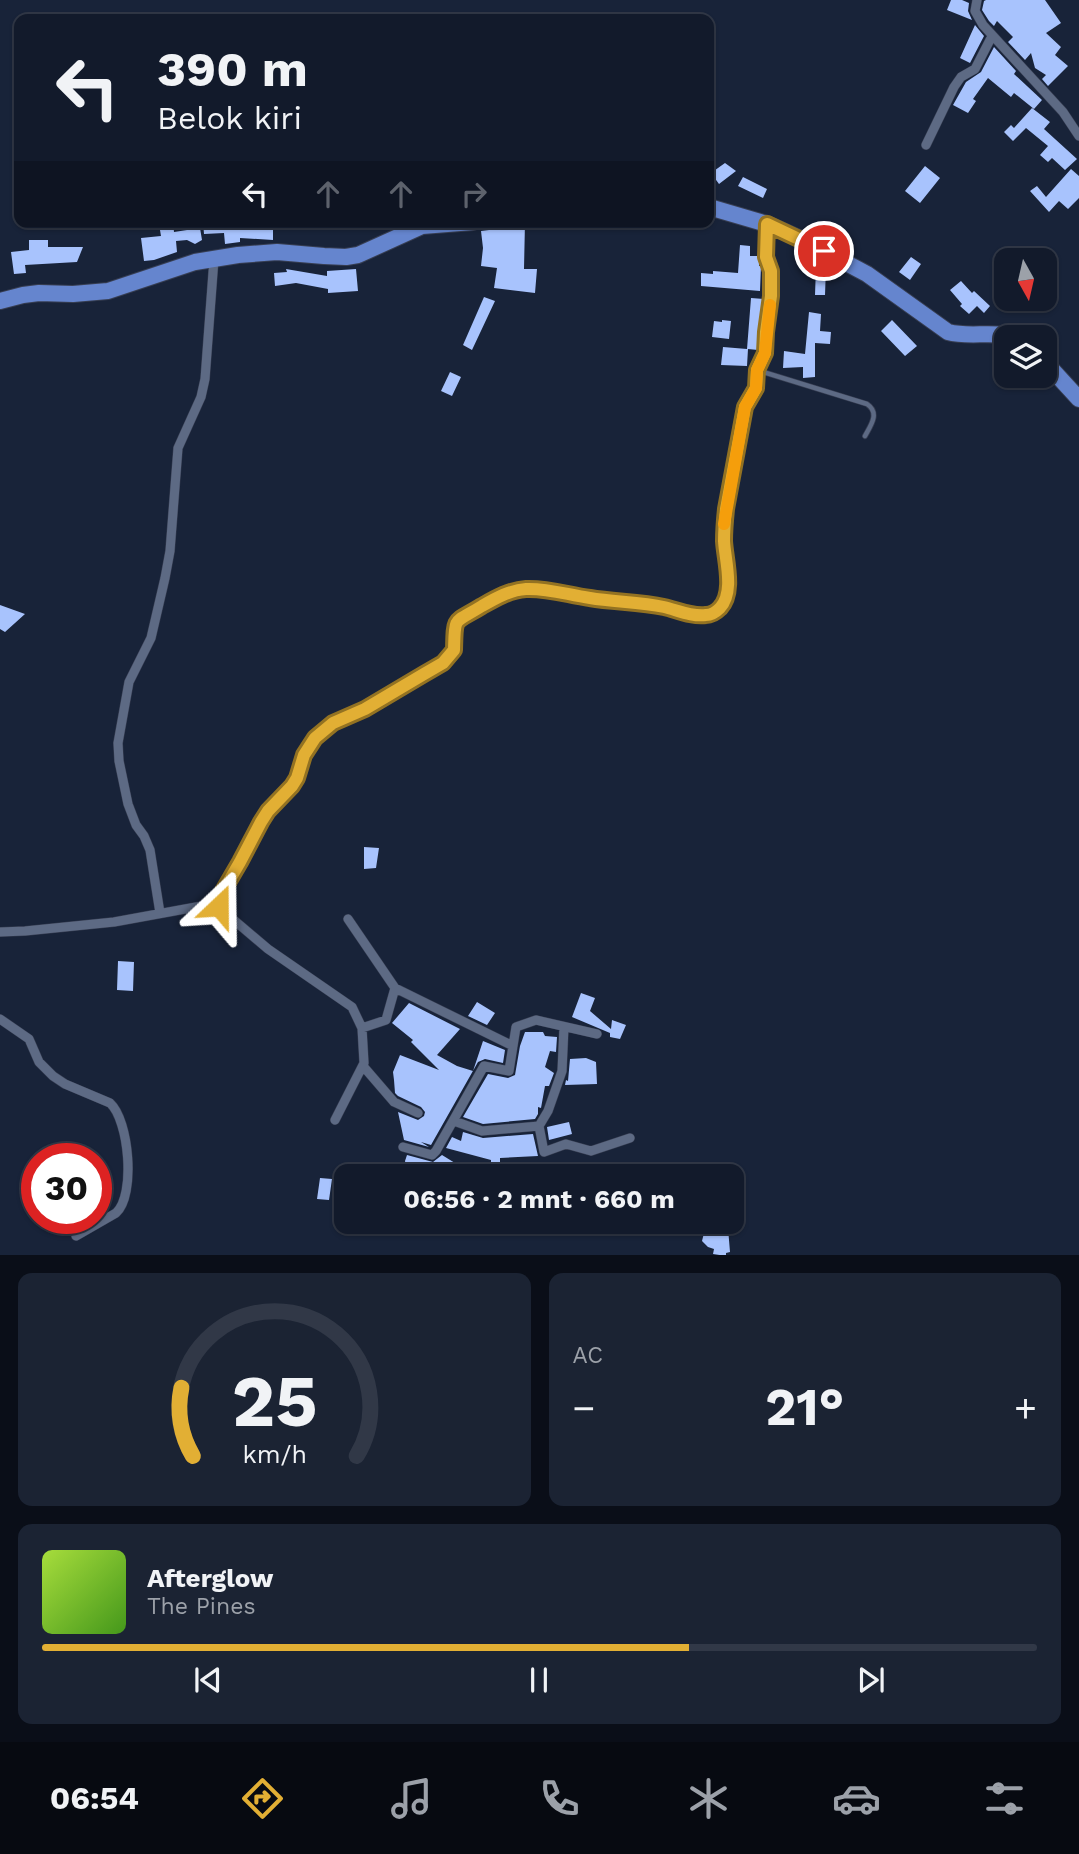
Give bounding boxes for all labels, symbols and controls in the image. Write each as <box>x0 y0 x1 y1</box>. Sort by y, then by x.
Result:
text: 390 m <box>157 40 308 98</box>
icon: left <box>42 42 133 133</box>
text: Belok kiri <box>157 99 302 137</box>
icon: left <box>236 175 274 213</box>
icon: ahead <box>309 175 347 213</box>
icon: ahead <box>382 175 420 213</box>
icon: right <box>455 175 493 213</box>
pin <box>794 221 854 281</box>
icon: arrive <box>805 232 843 270</box>
north arrow <box>994 248 1057 312</box>
map controls <box>994 248 1057 388</box>
button: layers <box>994 325 1057 388</box>
position arrow <box>182 869 256 943</box>
speed limit sign: 30 <box>21 1143 112 1234</box>
text: 06:56 · 2 mnt · 660 m <box>403 1184 675 1214</box>
text: AC <box>573 1342 603 1369</box>
text: 25 <box>231 1358 317 1444</box>
text: 21° <box>765 1377 844 1438</box>
text: − <box>573 1386 595 1430</box>
text: + <box>1014 1386 1037 1430</box>
text: km/h <box>242 1439 306 1468</box>
text: Afterglow <box>147 1563 273 1593</box>
text: The Pines <box>147 1593 256 1620</box>
icon: previous <box>189 1661 227 1699</box>
icon: pause <box>520 1661 558 1699</box>
icon: next <box>852 1661 890 1699</box>
icon: directions <box>238 1774 287 1823</box>
icon: music <box>387 1774 436 1823</box>
icon: phone <box>535 1774 584 1823</box>
icon: climate <box>684 1774 733 1823</box>
icon: car <box>832 1774 881 1823</box>
icon: filters <box>980 1774 1029 1823</box>
text: 06:54 <box>50 1779 139 1817</box>

